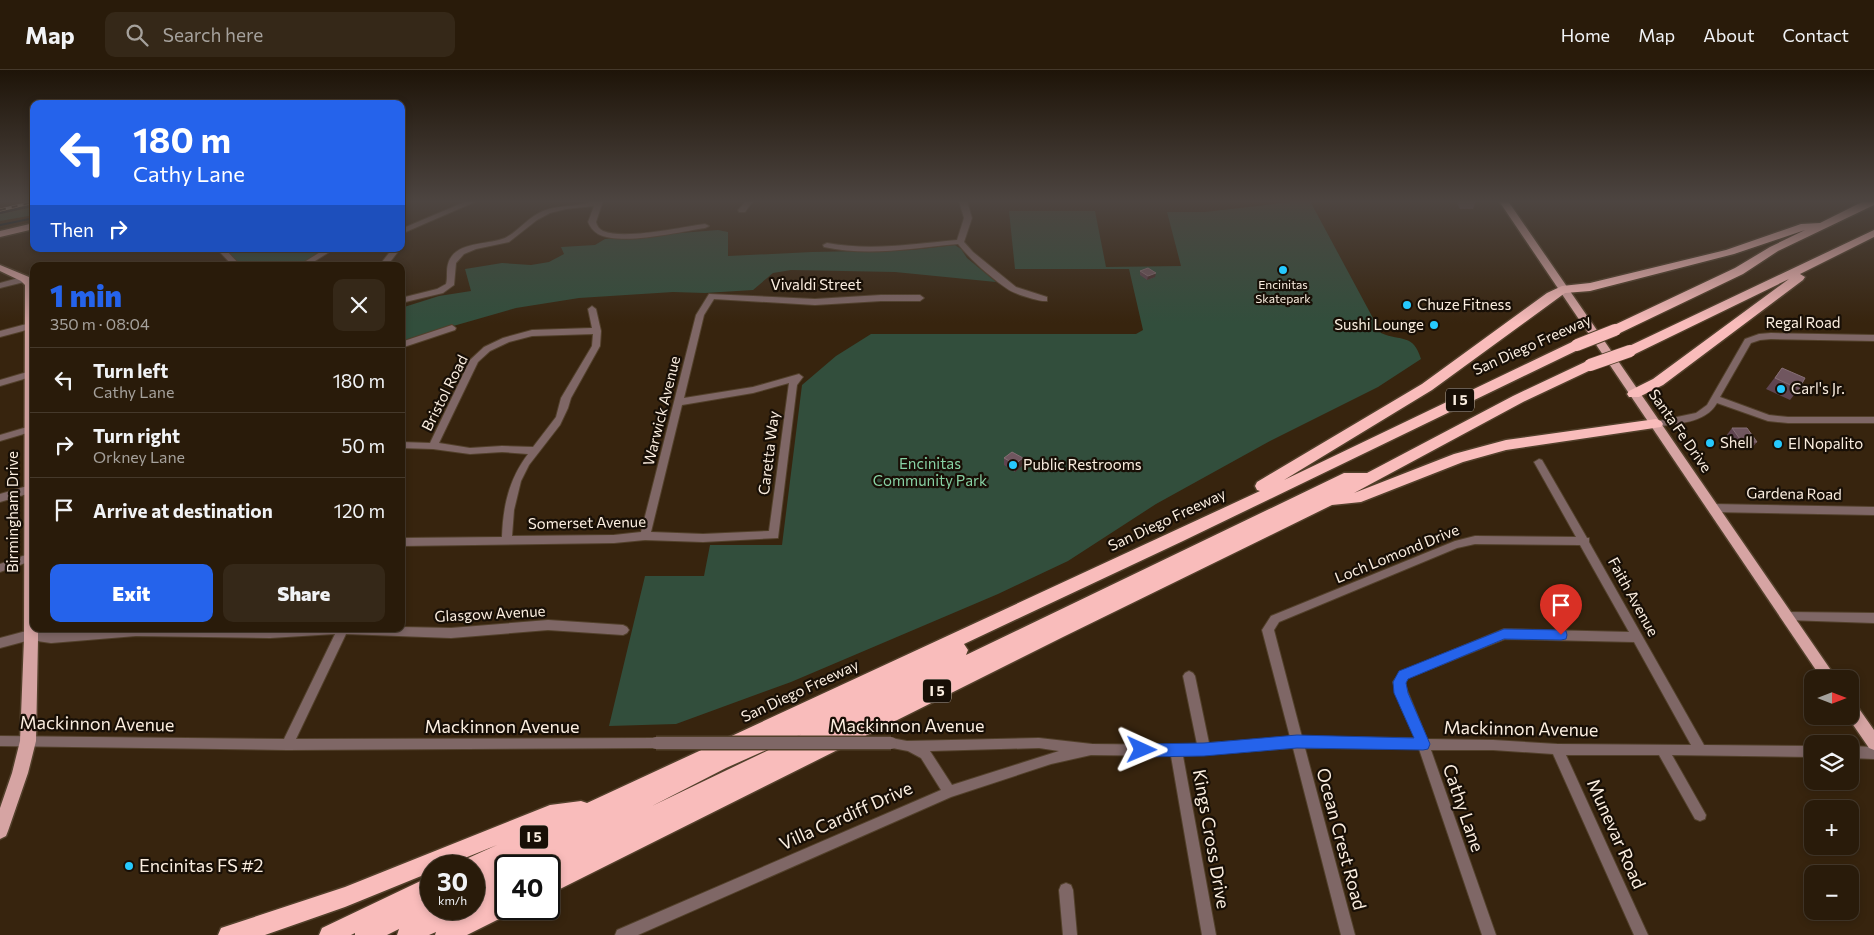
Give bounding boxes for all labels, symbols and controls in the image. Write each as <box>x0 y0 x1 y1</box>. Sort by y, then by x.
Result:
search box <box>105 12 455 57</box>
text: Map <box>25 20 75 49</box>
icon: search <box>123 21 151 49</box>
text: Search here <box>163 23 263 46</box>
text: Home <box>1561 24 1610 46</box>
text: Map <box>1638 24 1675 46</box>
text: About <box>1703 24 1755 46</box>
text: Contact <box>1783 24 1849 46</box>
text: 180 m <box>133 117 231 160</box>
icon: left <box>50 120 115 185</box>
text: Cathy Lane <box>133 160 245 187</box>
icon: right <box>104 215 132 243</box>
text: Then <box>50 218 94 241</box>
marker: Encinitas Skatepark <box>1277 264 1289 276</box>
street label: Vivaldi Street <box>770 275 862 293</box>
text: 1 min <box>50 276 122 313</box>
place label: Encinitas Skatepark <box>1255 277 1311 305</box>
button: close <box>333 279 385 331</box>
place label: Chuze Fitness <box>1417 295 1511 313</box>
marker: Chuze Fitness <box>1401 299 1413 311</box>
street label: San Diego Freeway <box>1470 310 1594 378</box>
street label: Regal Road <box>1765 313 1841 331</box>
text: 350 m · 08:04 <box>50 314 150 333</box>
place label: Sushi Lounge <box>1334 315 1424 333</box>
marker: Sushi Lounge <box>1428 319 1440 331</box>
street label: Bristol Road <box>417 351 471 434</box>
street label: Warwick Avenue <box>639 354 683 468</box>
text: Turn left <box>93 359 168 382</box>
icon: left <box>50 366 78 394</box>
text: 180 m <box>333 369 385 392</box>
place label: Carl's Jr. <box>1791 379 1845 397</box>
text: Cathy Lane <box>93 382 174 401</box>
marker: Carl's Jr. <box>1775 383 1787 395</box>
street label: Santa Fe Drive <box>1646 385 1716 476</box>
road number: I 5 <box>1446 388 1474 412</box>
street label: Caretta Way <box>754 410 782 496</box>
text: Turn right <box>93 424 180 447</box>
icon: right <box>50 431 78 459</box>
place label: Shell <box>1720 433 1753 451</box>
text: 50 m <box>341 434 385 457</box>
place label: El Nopalito <box>1788 434 1863 452</box>
marker: Shell <box>1704 437 1716 449</box>
marker: El Nopalito <box>1772 438 1784 450</box>
text: Orkney Lane <box>93 447 185 466</box>
street label: Birmingham Drive <box>3 451 21 573</box>
park label: Encinitas Community Park <box>873 454 987 489</box>
place label: Public Restrooms <box>1023 455 1142 473</box>
marker: Public Restrooms <box>1007 459 1019 471</box>
street label: Gardena Road <box>1746 483 1842 503</box>
street label: San Diego Freeway <box>1105 484 1228 554</box>
icon: arrive <box>50 496 78 524</box>
text: Arrive at destination <box>93 499 273 522</box>
text: 120 m <box>334 499 385 522</box>
street label: Somerset Avenue <box>528 512 646 532</box>
street label: Loch Lomond Drive <box>1332 520 1461 586</box>
street label: Faith Avenue <box>1605 554 1663 639</box>
button: Exit <box>50 564 213 622</box>
button: Share <box>223 564 385 622</box>
pin <box>1540 584 1582 635</box>
icon: arrive <box>1547 591 1575 619</box>
street label: Glasgow Avenue <box>434 601 546 625</box>
street label: San Diego Freeway <box>738 655 861 725</box>
north arrow <box>1804 670 1859 725</box>
map controls <box>1804 670 1859 920</box>
road number: I 5 <box>923 680 951 702</box>
street label: Mackinnon Avenue <box>19 711 175 735</box>
street label: Mackinnon Avenue <box>830 714 984 736</box>
street label: Mackinnon Avenue <box>425 715 579 737</box>
street label: Mackinnon Avenue <box>1443 716 1599 740</box>
position arrow <box>1115 723 1167 775</box>
button: layers <box>1804 735 1859 790</box>
street label: Cathy Lane <box>1439 761 1489 855</box>
street label: Ocean Crest Road <box>1312 765 1371 912</box>
street label: Kings Cross Drive <box>1189 767 1235 910</box>
street label: Munevar Road <box>1583 775 1651 892</box>
street label: Villa Cardiff Drive <box>776 776 916 854</box>
button: + <box>1804 800 1859 855</box>
road number: I 5 <box>520 826 548 849</box>
place label: Encinitas FS #2 <box>139 854 264 876</box>
speed limit sign: 40 <box>495 855 560 920</box>
marker: Encinitas FS #2 <box>123 860 135 872</box>
button: − <box>1804 865 1859 920</box>
text: 30 <box>437 866 468 896</box>
text: km/h <box>438 893 467 907</box>

